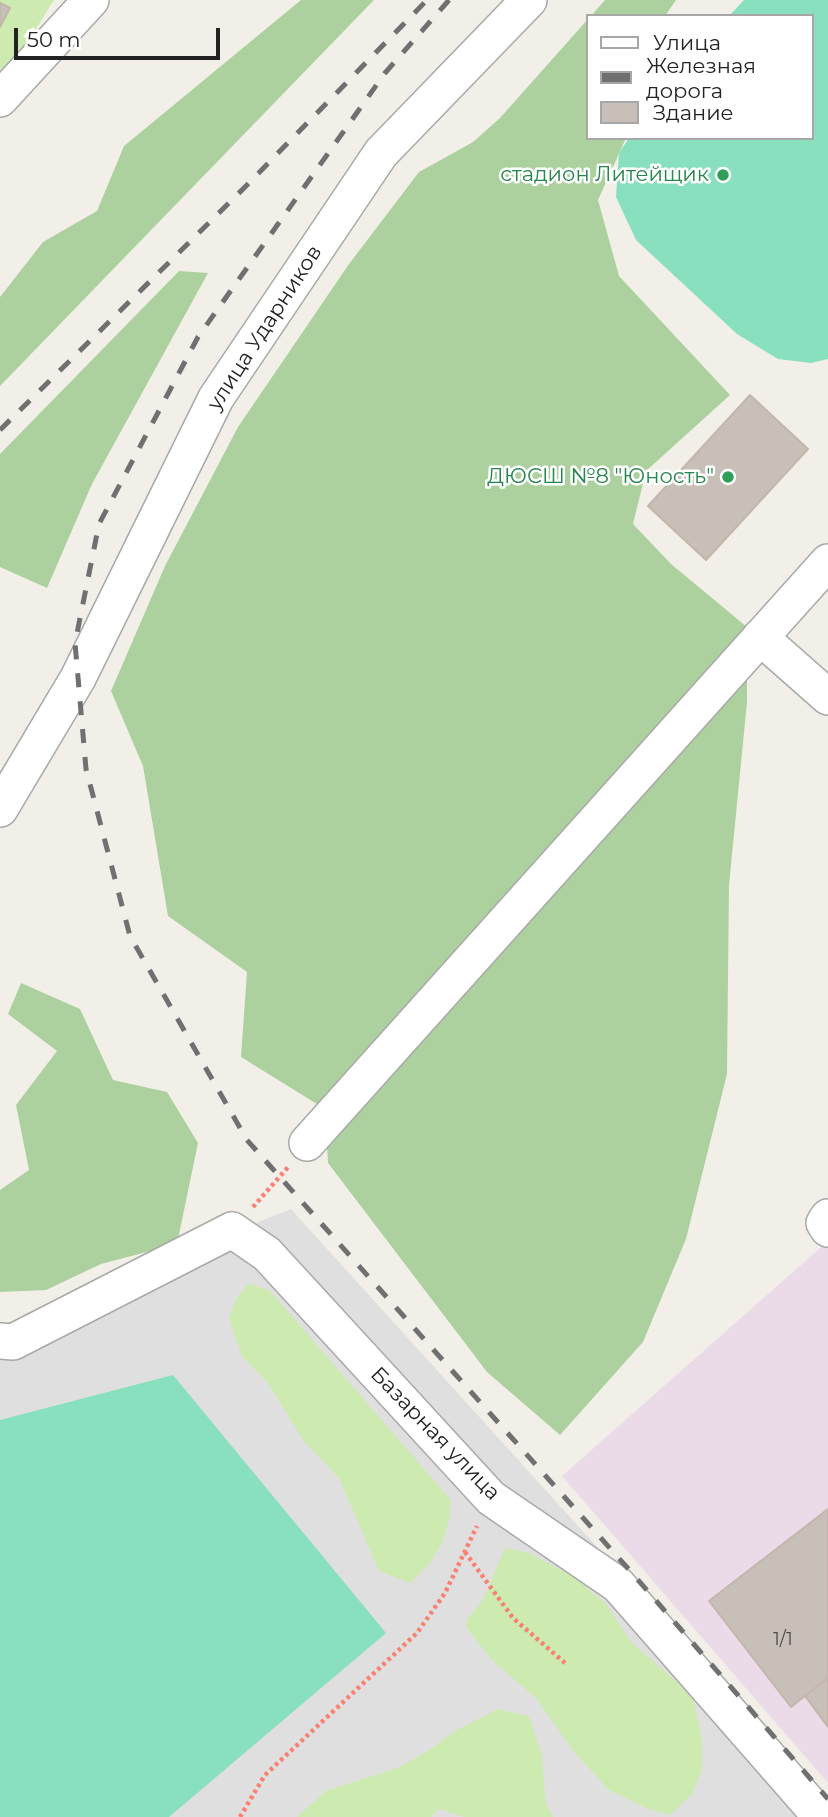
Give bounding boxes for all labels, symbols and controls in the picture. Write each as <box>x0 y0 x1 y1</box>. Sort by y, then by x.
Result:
scale bar <box>18 14 224 58</box>
legend <box>586 14 814 140</box>
text: 50 m <box>27 27 81 52</box>
text: Улица <box>653 30 721 55</box>
text: Железная дорога <box>646 53 756 103</box>
text: Здание <box>653 100 734 125</box>
place label: стадион Литейщик <box>500 162 709 188</box>
marker: стадион Литейщик <box>715 167 731 183</box>
street label: улица Ударников <box>202 241 328 415</box>
place label: ДЮСШ №8 "Юность" <box>487 464 714 490</box>
marker: ДЮСШ №8 "Юность" <box>720 469 736 485</box>
street label: Базарная улица <box>365 1362 505 1506</box>
house number: 1/1 <box>773 1629 793 1651</box>

